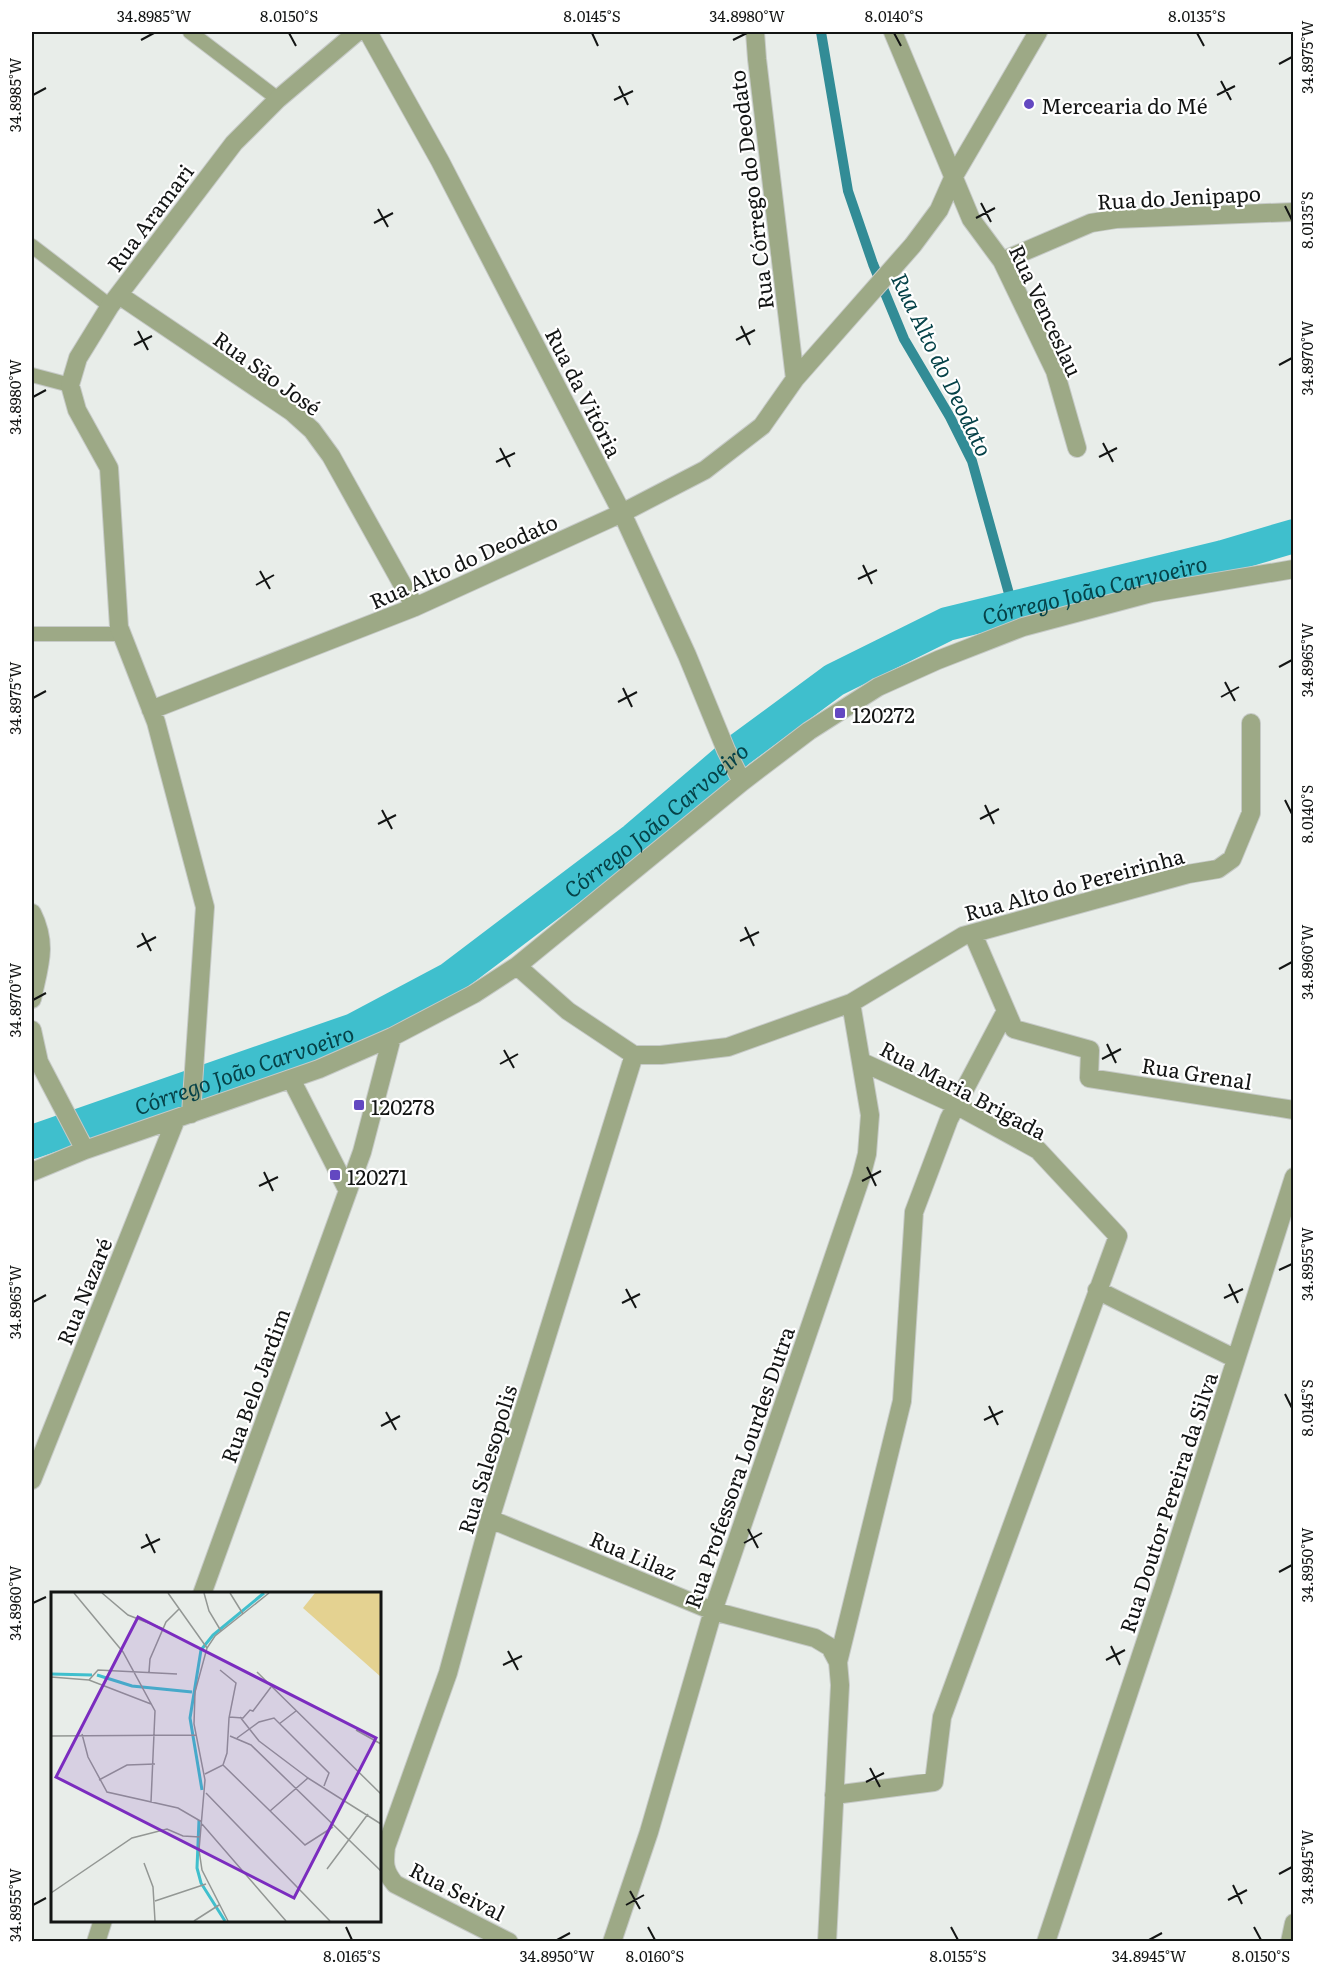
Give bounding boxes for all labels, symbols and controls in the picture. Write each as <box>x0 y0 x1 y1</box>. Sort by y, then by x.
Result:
text: 34.8985°W <box>117 4 192 27</box>
text: 8.0150°S <box>260 4 318 27</box>
text: 8.0145°S <box>563 4 621 27</box>
text: 34.8980°W <box>709 4 785 27</box>
text: 8.0140°S <box>865 4 923 27</box>
text: 8.0135°S <box>1168 4 1226 27</box>
text: 34.8975°W <box>1295 20 1318 94</box>
text: 34.8985°W <box>3 57 26 132</box>
street label: Rua Córrego do Deodato <box>720 69 780 311</box>
place label: Mercearia do Mé <box>1041 89 1208 120</box>
marker: Mercearia do Mé <box>1022 97 1036 111</box>
street label: Rua Aramari <box>98 157 200 277</box>
street label: Rua do Jenipapo <box>1096 176 1262 216</box>
text: 8.0135°S <box>1295 191 1318 249</box>
street label: Rua Venceslau <box>1003 239 1091 381</box>
water label: Rua Alto do Deodato <box>884 267 1002 461</box>
text: 34.8970°W <box>1295 320 1318 395</box>
street label: Rua São José <box>208 322 328 422</box>
street label: Rua da Vitória <box>539 322 631 463</box>
text: 34.8980°W <box>3 359 26 435</box>
street label: Rua Alto do Deodato <box>364 505 562 615</box>
water label: Córrego João Carvoeiro <box>978 545 1210 632</box>
text: 34.8965°W <box>1295 622 1318 697</box>
text: 34.8975°W <box>3 661 26 735</box>
place label: 120272 <box>852 698 915 729</box>
marker: 120272 <box>833 706 847 720</box>
water label: Córrego João Carvoeiro <box>556 733 754 905</box>
text: 8.0140°S <box>1295 785 1318 843</box>
street label: Rua Alto do Pereirinha <box>961 839 1188 927</box>
text: 34.8960°W <box>1295 924 1318 1000</box>
text: 34.8970°W <box>3 962 26 1037</box>
water label: Córrego João Carvoeiro <box>129 1015 358 1122</box>
street label: Rua Maria Brigada <box>875 1032 1054 1146</box>
street label: Rua Grenal <box>1139 1048 1255 1096</box>
place label: 120278 <box>371 1090 435 1121</box>
marker: 120278 <box>352 1098 366 1112</box>
place label: 120271 <box>347 1160 408 1191</box>
marker: 120271 <box>328 1168 342 1182</box>
text: 34.8955°W <box>1295 1226 1318 1301</box>
street label: Rua Nazaré <box>47 1233 119 1349</box>
text: 34.8965°W <box>3 1264 26 1339</box>
street label: Rua Belo Jardim <box>212 1303 296 1467</box>
street label: Rua Professora Lourdes Dutra <box>675 1321 801 1612</box>
street label: Rua Doutor Pereira da Silva <box>1110 1367 1224 1637</box>
text: 8.0145°S <box>1295 1379 1318 1437</box>
street label: Rua Salesopolis <box>449 1381 523 1537</box>
street label: Rua Lilaz <box>586 1522 682 1586</box>
text: 34.8950°W <box>1295 1527 1318 1603</box>
text: 34.8960°W <box>3 1565 26 1641</box>
inset map <box>51 1592 381 1922</box>
text: 34.8945°W <box>1295 1829 1318 1904</box>
street label: Rua Seival <box>405 1853 511 1927</box>
text: 34.8955°W <box>3 1867 26 1942</box>
text: 8.0165°S <box>323 1944 381 1967</box>
text: 34.8950°W <box>519 1944 595 1967</box>
text: 8.0160°S <box>626 1944 684 1967</box>
text: 8.0155°S <box>929 1944 987 1967</box>
text: 34.8945°W <box>1112 1944 1187 1967</box>
text: 8.0150°S <box>1232 1944 1290 1967</box>

